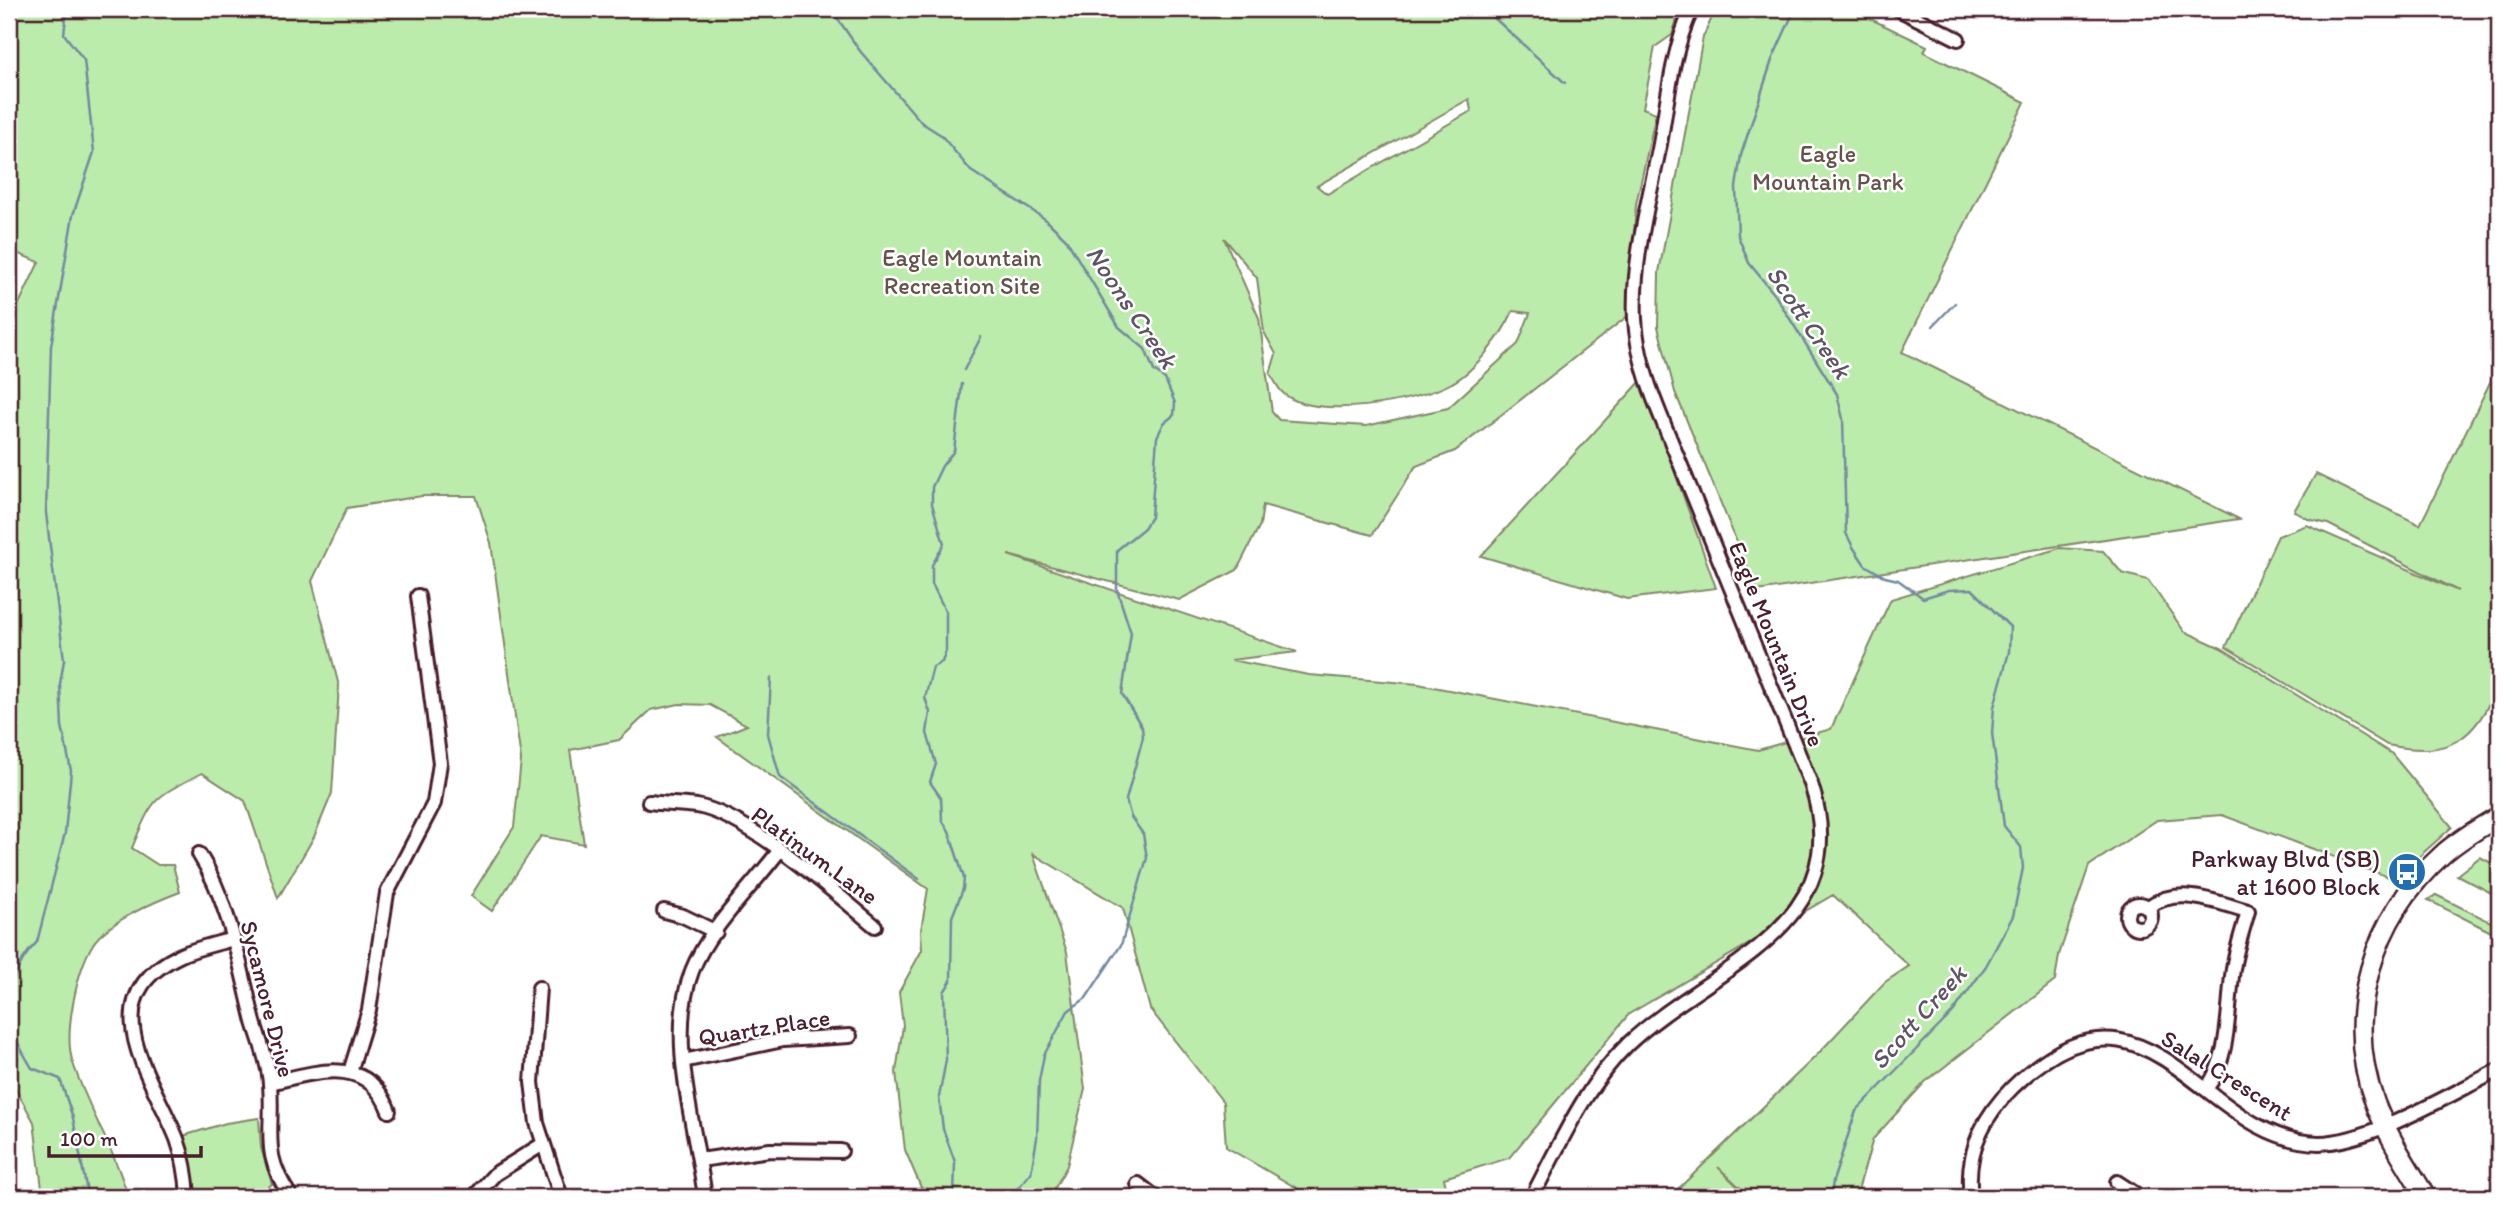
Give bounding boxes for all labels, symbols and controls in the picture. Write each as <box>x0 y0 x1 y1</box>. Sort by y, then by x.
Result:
park label: Eagle Mountain Park <box>1752 139 1904 196</box>
water label: Noons Creek <box>1079 239 1186 376</box>
park label: Eagle Mountain Recreation Site <box>882 243 1042 300</box>
water label: Scott Creek <box>1760 259 1859 386</box>
street label: Eagle Mountain Drive <box>1723 537 1831 751</box>
street label: Platinum Lane <box>746 799 884 911</box>
place label: Parkway Blvd (SB) at 1600 Block <box>2191 844 2381 901</box>
bus stop icon: Parkway Blvd (SB) at 1600 Block <box>2386 851 2428 893</box>
street label: Sycamore Drive <box>235 918 301 1080</box>
water label: Scott Creek <box>1863 957 1974 1076</box>
street label: Quartz Place <box>696 1002 832 1052</box>
street label: Salal Crescent <box>2156 1023 2298 1127</box>
scale bar <box>49 1115 201 1159</box>
text: 100 m <box>60 1126 118 1151</box>

